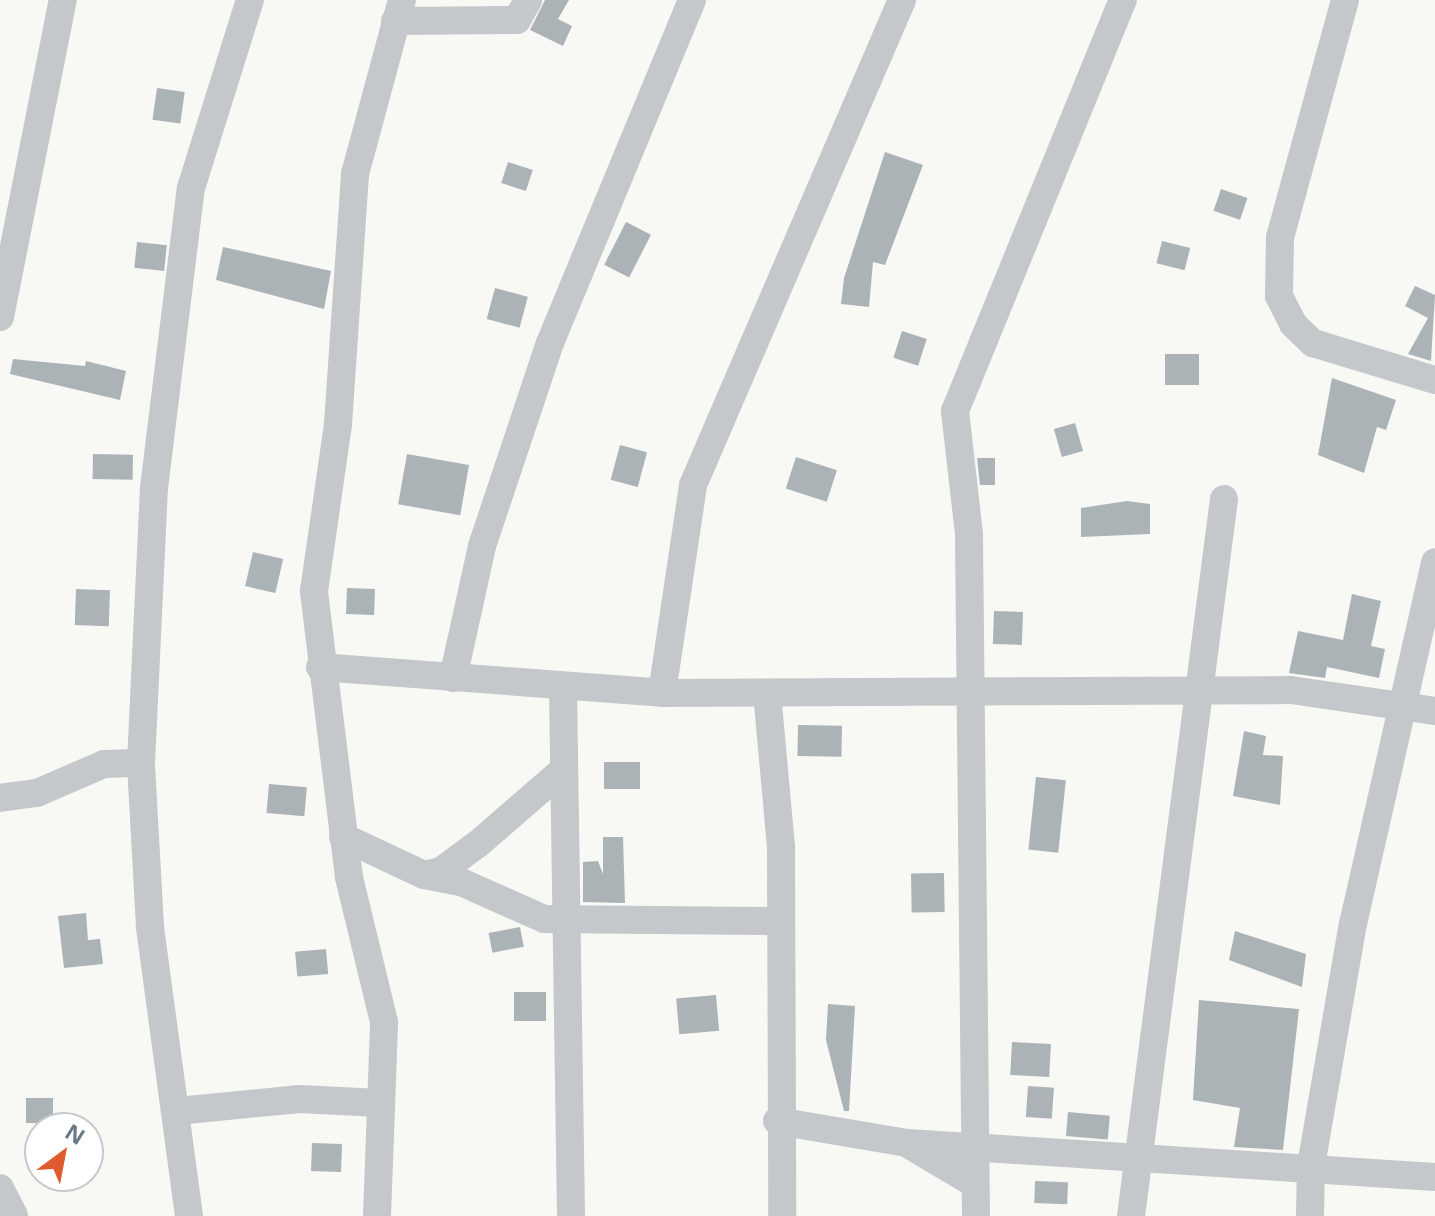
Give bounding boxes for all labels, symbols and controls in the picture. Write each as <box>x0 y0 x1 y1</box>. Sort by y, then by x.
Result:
north arrow <box>24 1112 104 1192</box>
text: N <box>60 1116 91 1151</box>

